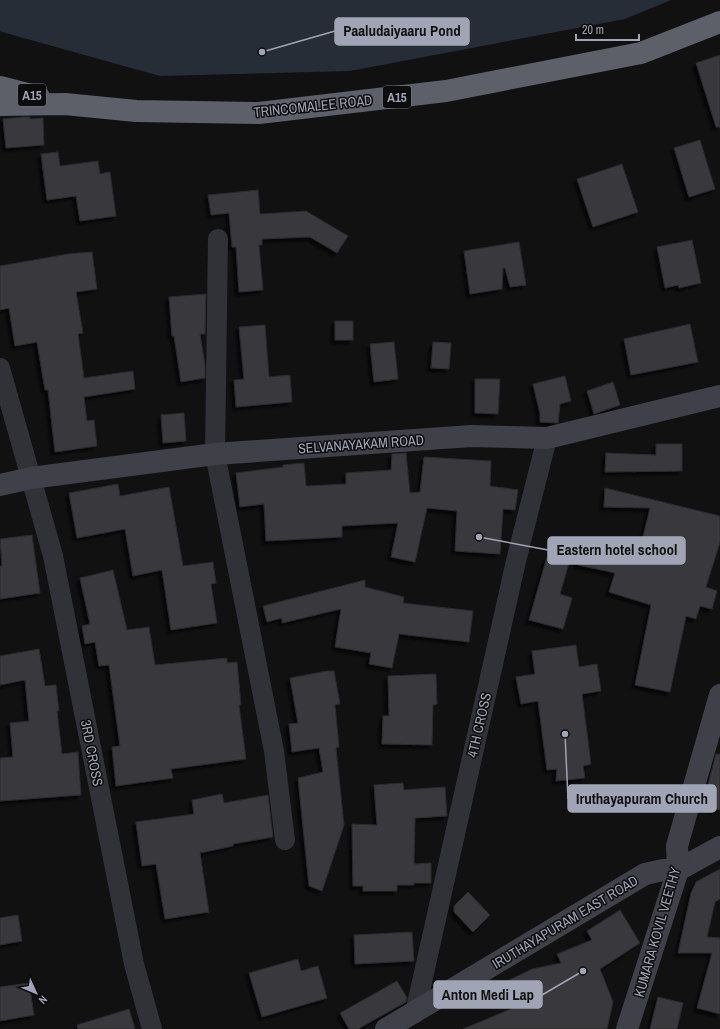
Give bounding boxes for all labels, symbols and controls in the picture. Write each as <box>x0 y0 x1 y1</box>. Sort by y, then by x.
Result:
scale bar <box>576 16 639 42</box>
callout: Paaludaiyaaru Pond <box>335 18 469 45</box>
text: Paaludaiyaaru Pond <box>343 20 461 41</box>
text: 20 m <box>582 22 604 38</box>
road number: A15 <box>18 84 46 106</box>
road number: A15 <box>383 86 411 108</box>
street label: TRINCOMALEE ROAD <box>253 91 373 121</box>
street label: SELVANAYAKAM ROAD <box>297 431 425 457</box>
callout: Eastern hotel school <box>548 537 685 564</box>
text: Eastern hotel school <box>557 539 678 560</box>
street label: 4TH CROSS <box>463 691 495 759</box>
street label: 3RD CROSS <box>77 718 107 788</box>
callout: Iruthayapuram Church <box>568 785 716 812</box>
text: Iruthayapuram Church <box>576 788 708 809</box>
street label: KUMARA KOVIL VEETHY <box>630 865 684 999</box>
street label: IRUTHAYAPURAM EAST ROAD <box>489 871 641 973</box>
north arrow <box>16 973 56 1013</box>
callout: Anton Medi Lap <box>434 981 542 1008</box>
text: Anton Medi Lap <box>442 984 534 1005</box>
text: N <box>36 993 50 1007</box>

